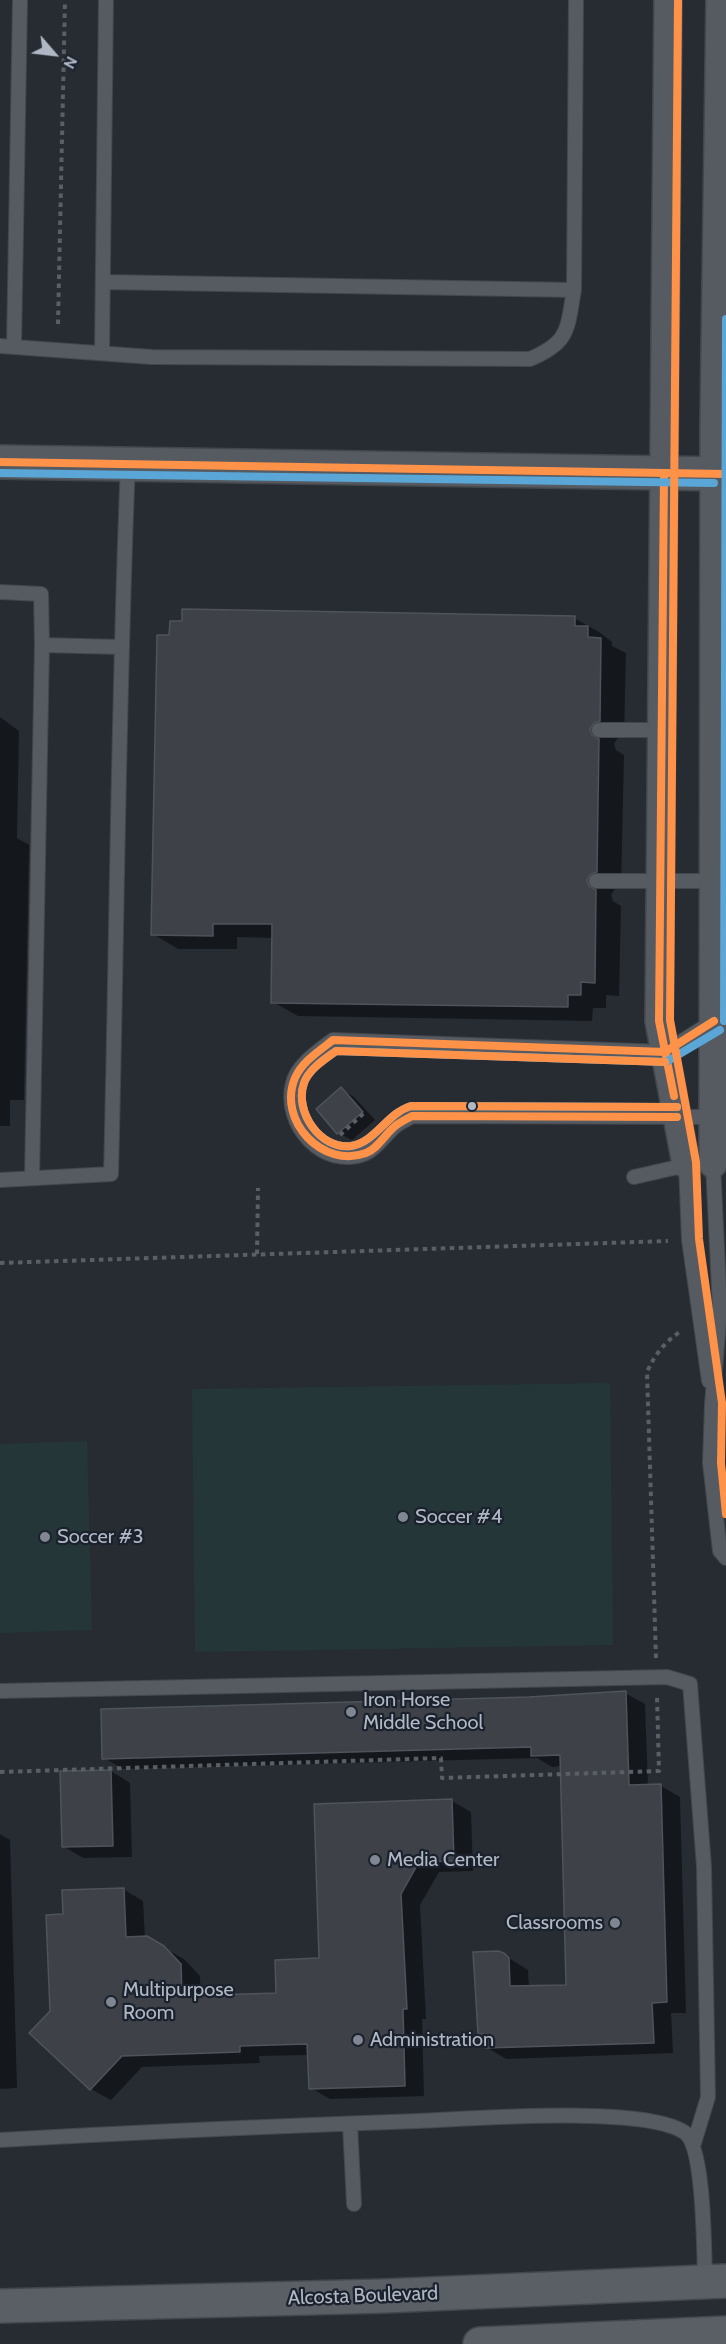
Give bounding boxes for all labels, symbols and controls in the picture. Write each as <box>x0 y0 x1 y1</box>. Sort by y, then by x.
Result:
north arrow <box>24 24 84 84</box>
text: N <box>59 53 81 72</box>
unlabelled marker <box>466 1100 478 1112</box>
place label: Soccer #4 <box>415 1505 502 1529</box>
marker: Soccer #4 <box>396 1510 410 1524</box>
place label: Soccer #3 <box>57 1525 144 1549</box>
marker: Soccer #3 <box>38 1530 52 1544</box>
place label: Iron Horse Middle School <box>363 1688 483 1735</box>
marker: Iron Horse Middle School <box>344 1705 358 1719</box>
place label: Media Center <box>387 1848 499 1872</box>
marker: Media Center <box>368 1853 382 1867</box>
place label: Classrooms <box>506 1911 603 1935</box>
marker: Classrooms <box>608 1916 622 1930</box>
place label: Multipurpose Room <box>123 1978 234 2025</box>
marker: Multipurpose Room <box>104 1995 118 2009</box>
place label: Administration <box>370 2028 494 2052</box>
marker: Administration <box>351 2033 365 2047</box>
street label: Alcosta Boulevard <box>287 2281 439 2311</box>

